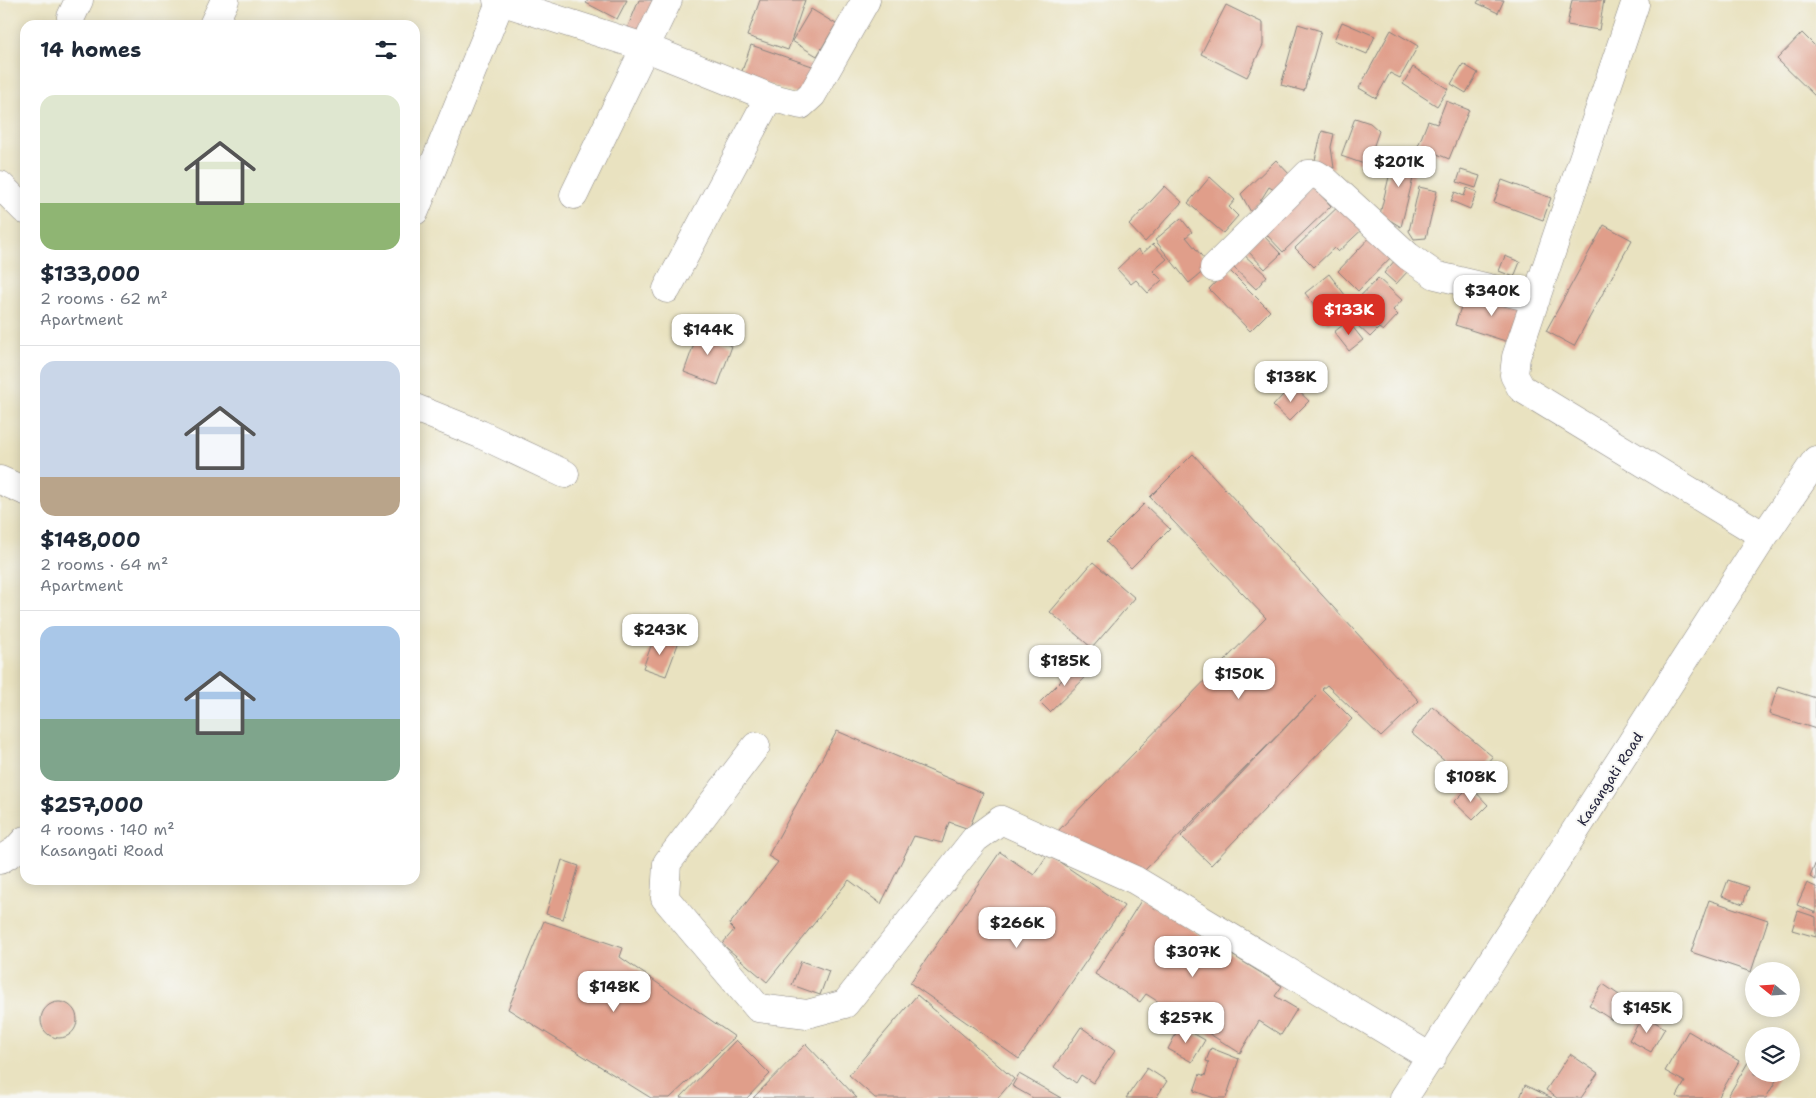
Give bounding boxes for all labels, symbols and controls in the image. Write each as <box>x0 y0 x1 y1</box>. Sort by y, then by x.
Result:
text: 14 homes <box>40 36 141 64</box>
icon: filters <box>372 36 400 64</box>
icon: home <box>175 128 265 218</box>
pin: $201K <box>1364 146 1434 188</box>
text: $201K <box>1374 151 1424 172</box>
text: $133,000 <box>40 260 140 288</box>
pin: $340K <box>1457 274 1527 317</box>
text: $340K <box>1464 280 1520 301</box>
text: 2 rooms · 62 m² <box>40 288 168 309</box>
pin: $133K <box>1314 294 1384 336</box>
text: $133K <box>1324 299 1374 320</box>
text: Apartment <box>40 309 123 330</box>
pin: $144K <box>673 314 743 356</box>
text: $144K <box>683 319 733 340</box>
pin: $138K <box>1256 360 1326 403</box>
text: $138K <box>1266 366 1316 387</box>
icon: home <box>175 393 265 483</box>
text: $148,000 <box>40 526 141 554</box>
text: 2 rooms · 64 m² <box>40 554 168 575</box>
text: Apartment <box>40 575 123 596</box>
pin: $243K <box>625 614 695 656</box>
text: $243K <box>633 619 687 640</box>
pin: $185K <box>1030 644 1100 687</box>
text: $185K <box>1040 650 1090 671</box>
icon: home <box>175 658 265 748</box>
pin: $150K <box>1204 658 1274 700</box>
text: $150K <box>1214 663 1264 684</box>
street label: Kasangati Road <box>1573 729 1647 829</box>
pin: $108K <box>1436 760 1506 803</box>
text: $108K <box>1446 766 1496 787</box>
text: $257,000 <box>40 791 144 819</box>
text: 4 rooms · 140 m² <box>40 819 175 840</box>
text: Kasangati Road <box>40 840 164 861</box>
pin: $266K <box>982 906 1052 949</box>
text: $266K <box>989 912 1045 933</box>
pin: $307K <box>1158 936 1228 978</box>
text: $307K <box>1166 941 1220 962</box>
north arrow <box>1745 962 1800 1018</box>
map controls <box>1745 962 1800 1082</box>
pin: $148K <box>579 970 649 1013</box>
text: $148K <box>589 976 639 997</box>
pin: $145K <box>1612 992 1682 1034</box>
text: $145K <box>1623 997 1671 1018</box>
pin: $257K <box>1151 1002 1221 1044</box>
text: $257K <box>1159 1007 1213 1028</box>
button: layers <box>1745 1027 1800 1082</box>

